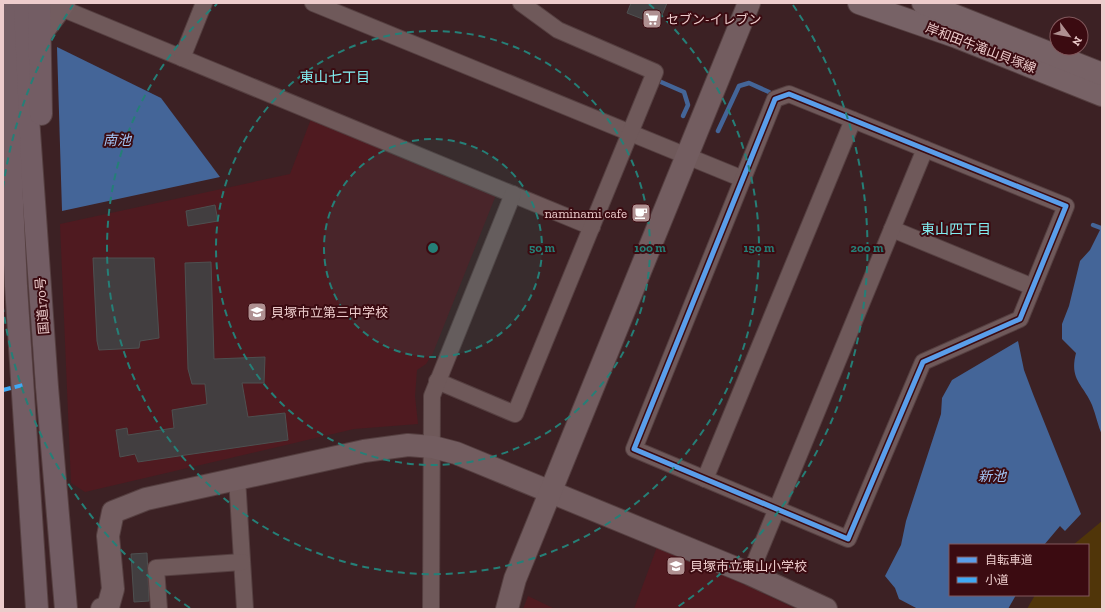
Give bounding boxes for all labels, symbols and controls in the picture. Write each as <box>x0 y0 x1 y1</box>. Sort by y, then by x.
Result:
supermarket icon: セブン-イレブン <box>641 8 663 30</box>
place label: セブン-イレブン <box>666 12 762 27</box>
north arrow <box>1049 16 1089 56</box>
street label: 岸和田牛滝山貝塚線 <box>924 20 1038 76</box>
text: N <box>1069 34 1085 49</box>
district label: 東山七丁目 <box>300 69 370 86</box>
water label: 南池 <box>103 132 133 149</box>
cafe icon: naminami cafe <box>630 202 652 224</box>
place label: naminami cafe <box>544 206 627 221</box>
district label: 東山四丁目 <box>921 221 991 238</box>
centre of rings <box>426 241 440 255</box>
text: 50 m <box>529 241 555 255</box>
text: 100 m <box>634 241 666 255</box>
text: 150 m <box>744 241 775 255</box>
text: 200 m <box>850 241 884 255</box>
street label: 国道170号 <box>33 277 51 335</box>
school or university icon: 貝塚市立第三中学校 <box>246 301 268 323</box>
place label: 貝塚市立第三中学校 <box>271 305 388 320</box>
water label: 新池 <box>978 468 1008 485</box>
legend <box>949 544 1089 596</box>
text: 自転車道 <box>985 553 1033 567</box>
school or university icon: 貝塚市立東山小学校 <box>665 555 687 577</box>
place label: 貝塚市立東山小学校 <box>690 559 807 574</box>
text: 小道 <box>985 573 1009 587</box>

